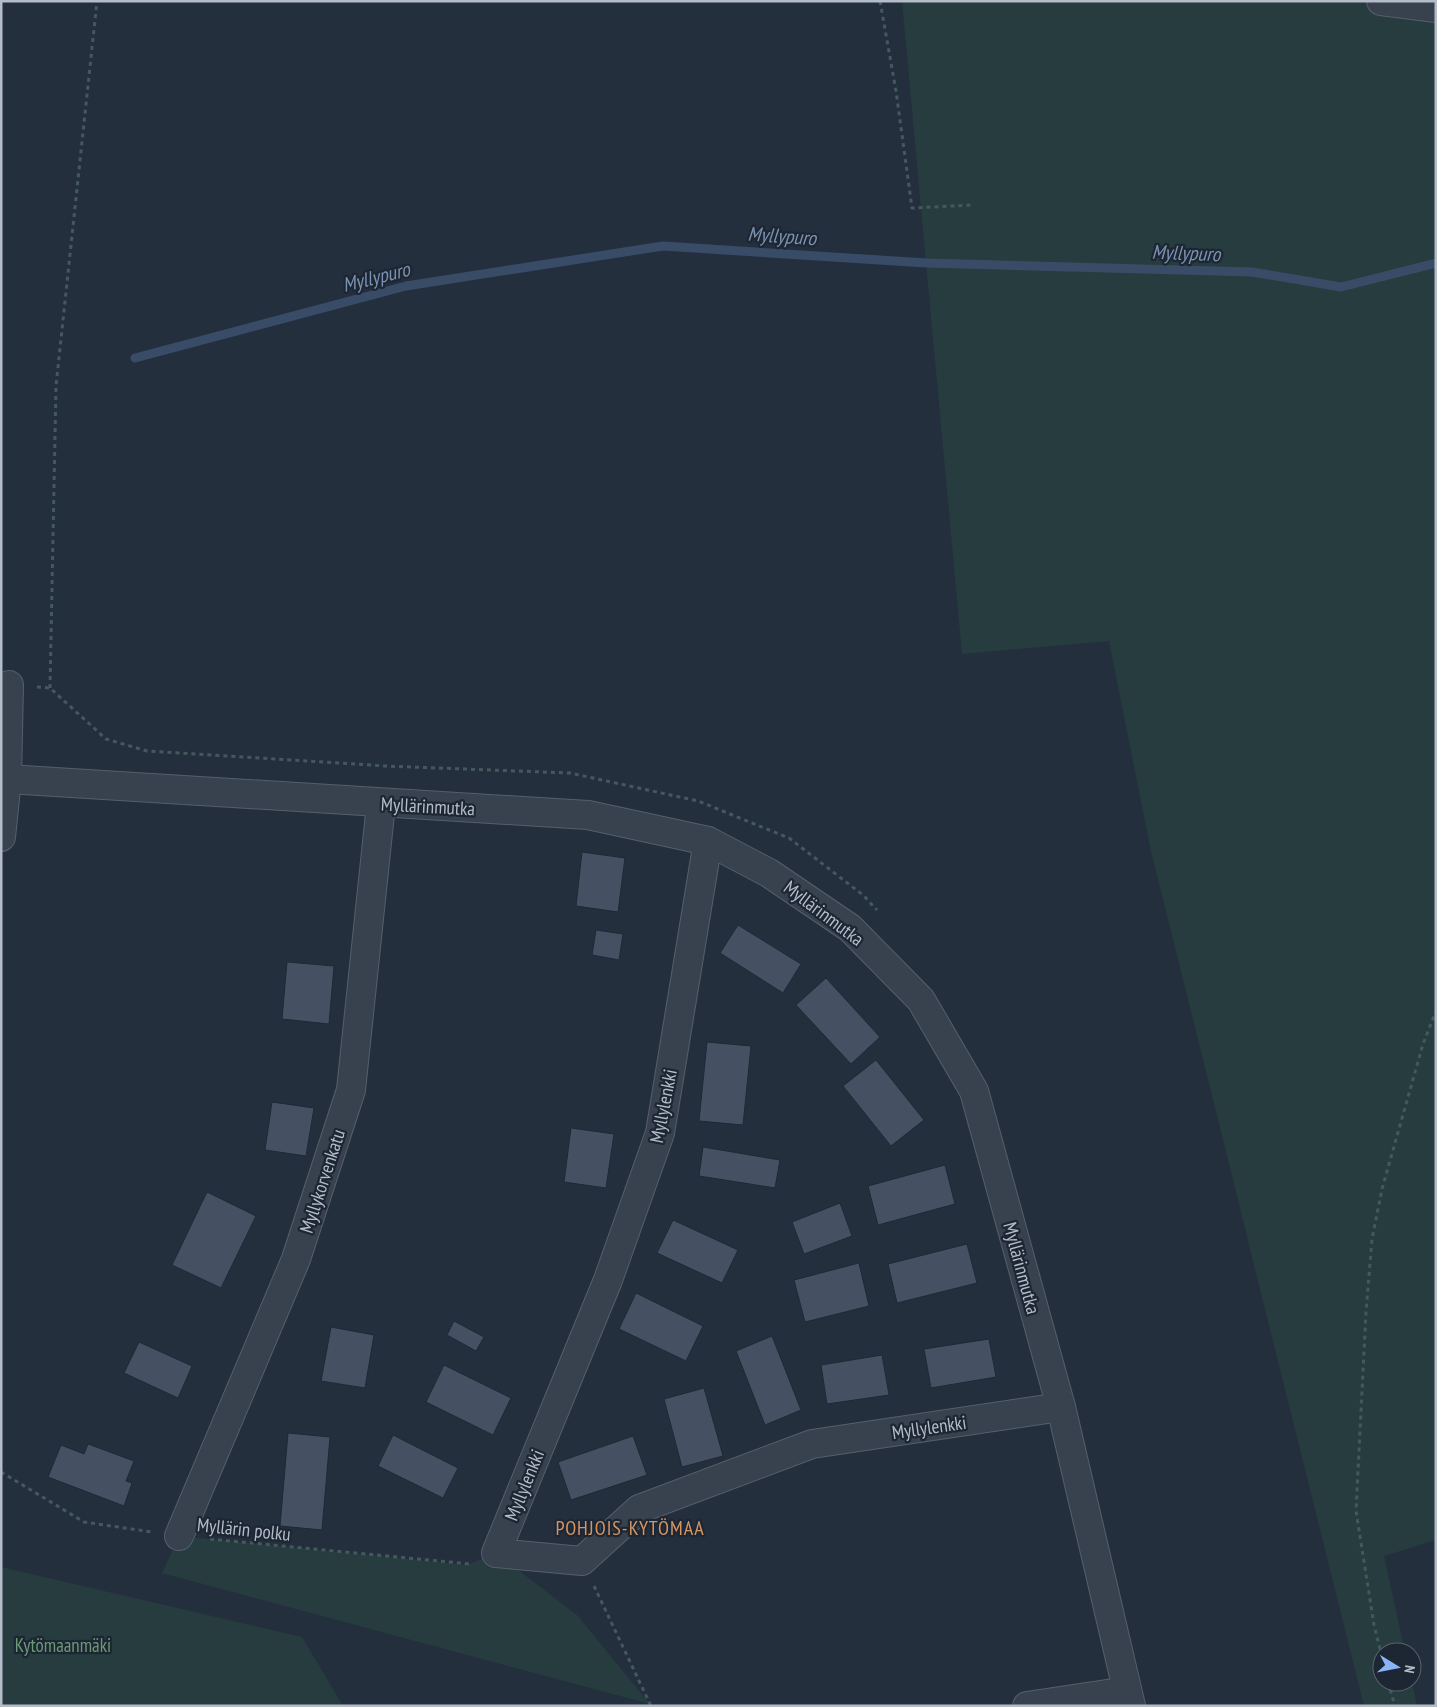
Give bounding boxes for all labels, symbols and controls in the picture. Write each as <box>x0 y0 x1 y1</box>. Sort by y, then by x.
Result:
water label: Myllypuro <box>747 221 818 251</box>
water label: Myllypuro <box>1151 239 1222 267</box>
water label: Myllypuro <box>340 256 414 298</box>
street label: Myllärinmutka <box>380 792 476 820</box>
street label: Myllärinmutka <box>779 875 869 951</box>
street label: Myllylenkki <box>644 1067 682 1145</box>
street label: Myllykorvenkatu <box>294 1126 350 1236</box>
street label: Myllärinmutka <box>998 1219 1046 1317</box>
street label: Myllylenkki <box>890 1410 968 1444</box>
street label: Myllylenkki <box>499 1446 549 1524</box>
street label: Myllärin polku <box>196 1512 292 1546</box>
district label: POHJOIS-KYTÖMAA <box>555 1515 705 1541</box>
park label: Kytömaanmäki <box>15 1633 111 1657</box>
north arrow <box>1372 1642 1422 1692</box>
text: N <box>1400 1664 1419 1675</box>

